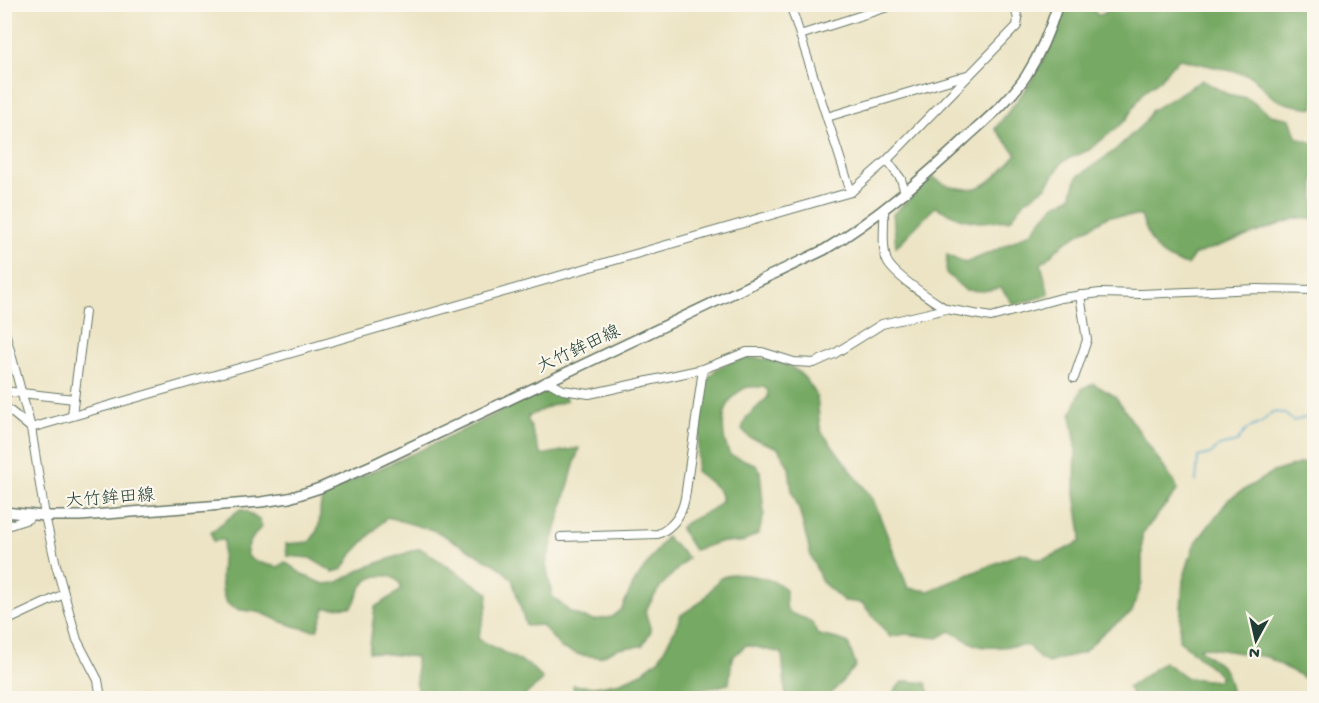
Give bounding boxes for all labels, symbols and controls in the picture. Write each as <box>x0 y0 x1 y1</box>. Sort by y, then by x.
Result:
street label: 大竹鉾田線 <box>533 321 624 379</box>
street label: 大竹鉾田線 <box>64 485 156 513</box>
north arrow <box>1226 610 1286 670</box>
text: N <box>1247 641 1261 662</box>

